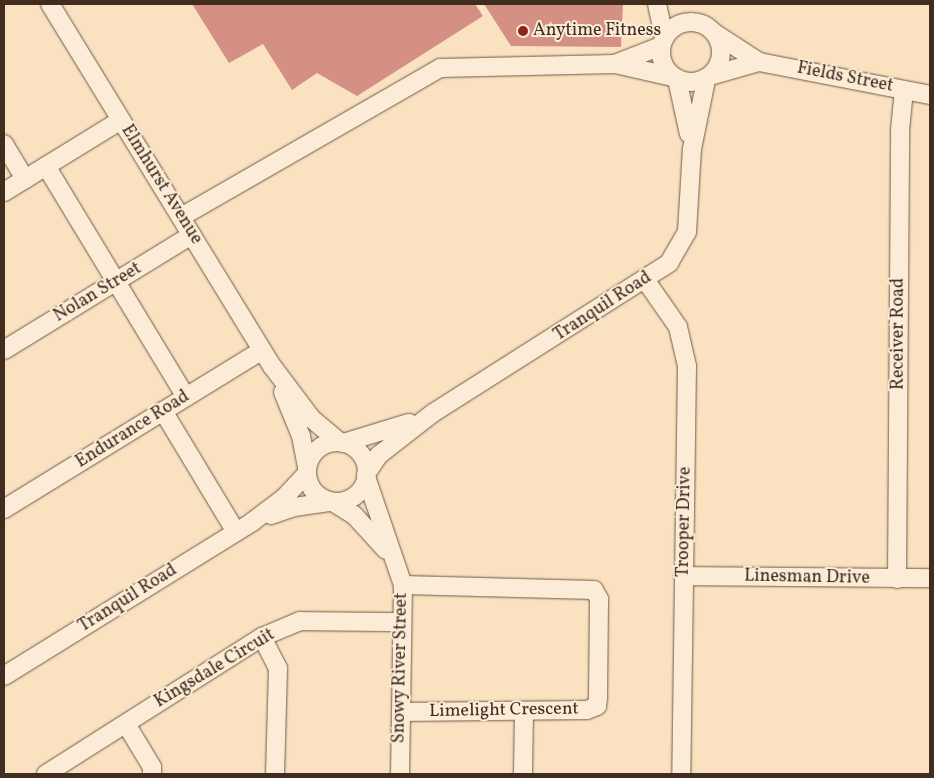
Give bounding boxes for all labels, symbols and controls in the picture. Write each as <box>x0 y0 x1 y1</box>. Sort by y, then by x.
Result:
place label: Anytime Fitness <box>533 20 661 42</box>
marker: Anytime Fitness <box>517 25 529 37</box>
street label: Fields Street <box>795 58 895 98</box>
street label: Elmhurst Avenue <box>116 121 206 249</box>
street label: Nolan Street <box>50 258 146 328</box>
street label: Tranquil Road <box>550 267 656 347</box>
street label: Receiver Road <box>888 278 910 390</box>
street label: Endurance Road <box>72 386 194 474</box>
street label: Trooper Drive <box>673 467 697 577</box>
street label: Tranquil Road <box>75 560 181 638</box>
street label: Linesman Drive <box>744 566 870 590</box>
street label: Snowy River Street <box>389 592 413 744</box>
street label: Kingsdale Circuit <box>151 625 279 713</box>
street label: Limelight Crescent <box>429 699 579 723</box>

